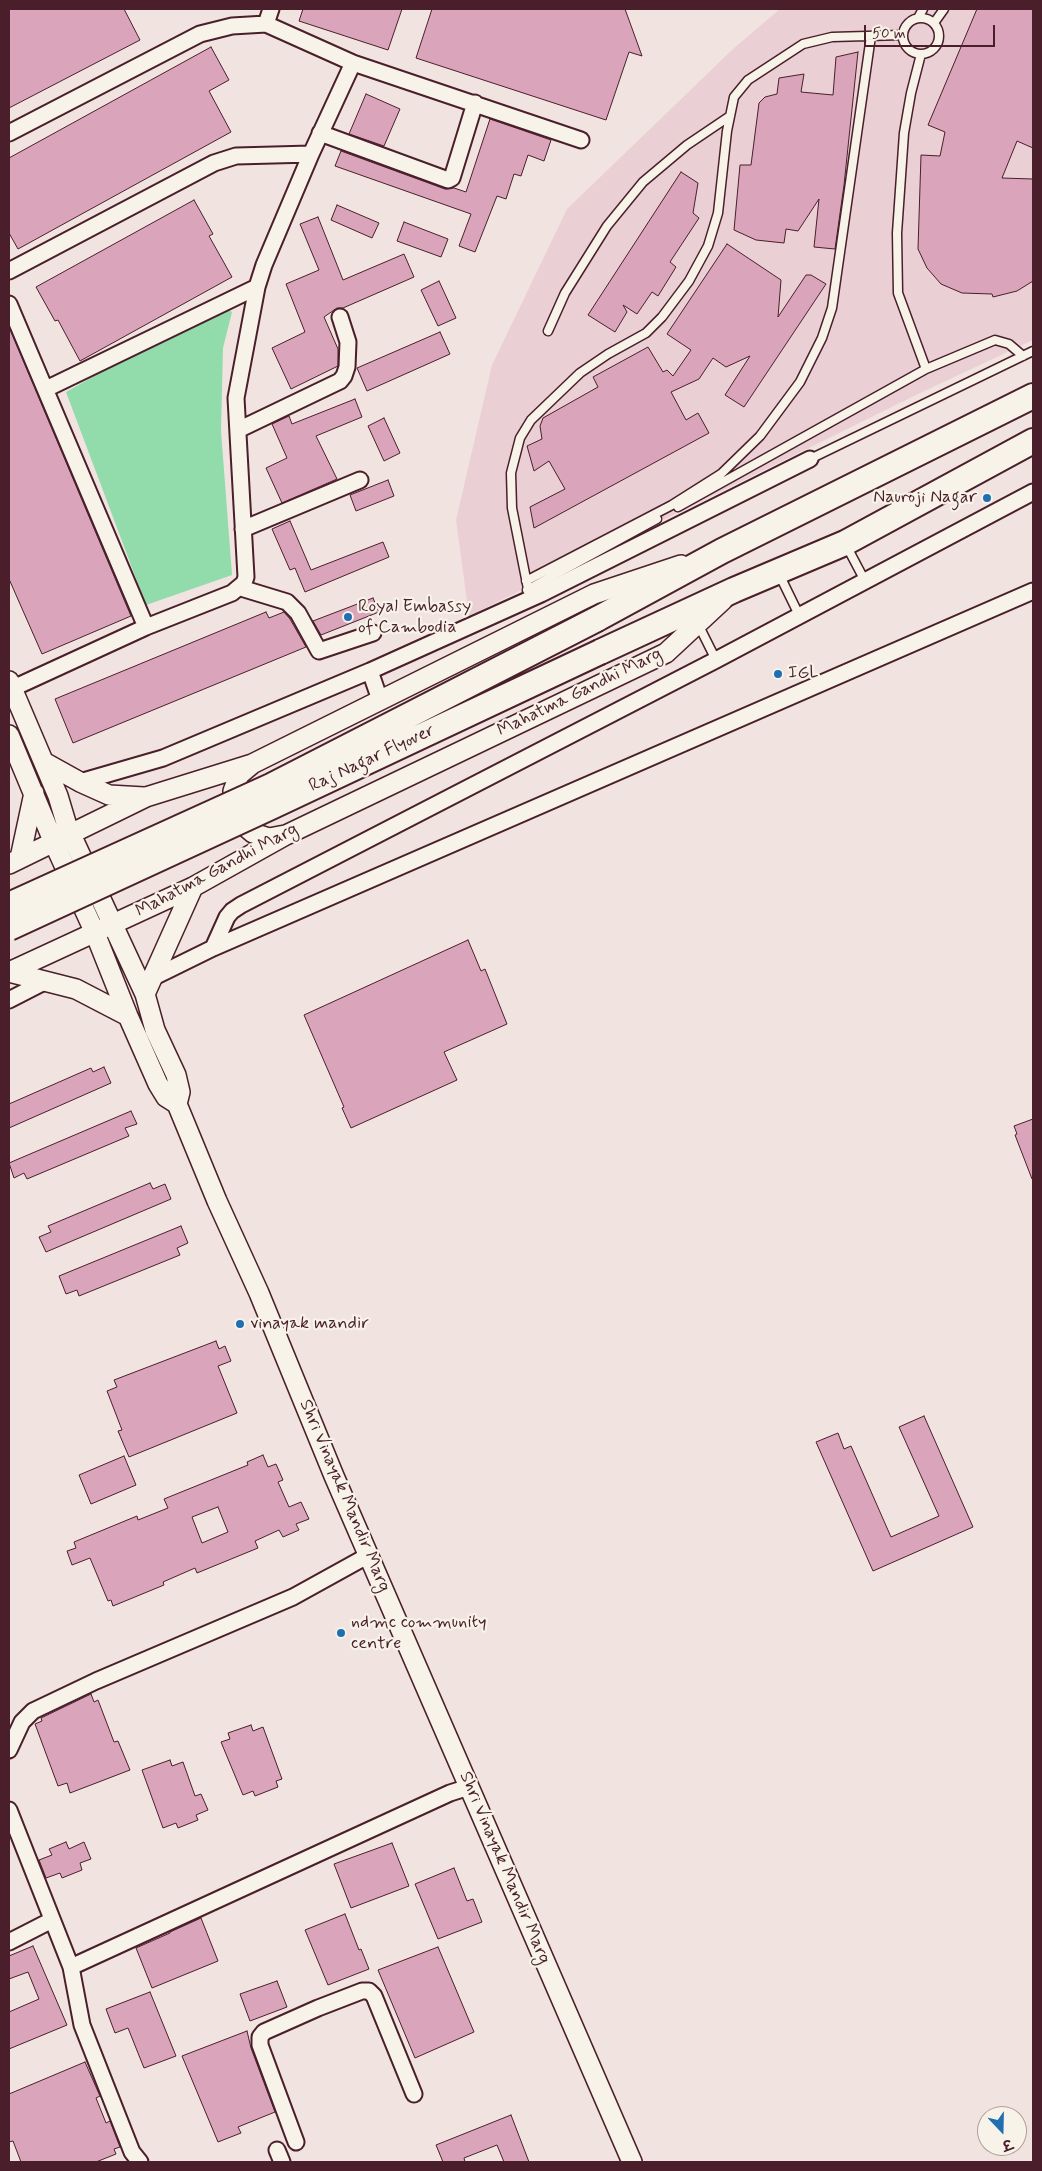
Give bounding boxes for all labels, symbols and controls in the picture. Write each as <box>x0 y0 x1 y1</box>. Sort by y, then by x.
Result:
scale bar <box>867 15 998 47</box>
text: 50 m <box>872 24 906 44</box>
place label: Nauroji Nagar <box>873 487 977 509</box>
marker: Nauroji Nagar <box>981 492 993 504</box>
place label: Royal Embassy of Cambodia <box>358 596 471 638</box>
marker: Royal Embassy of Cambodia <box>342 611 354 623</box>
street label: Mahatma Gandhi Marg <box>494 644 666 742</box>
place label: IGL <box>788 663 819 685</box>
marker: IGL <box>772 668 784 680</box>
street label: Raj Nagar Flyover <box>306 720 438 798</box>
street label: Mahatma Gandhi Marg <box>132 819 302 923</box>
place label: vinayak mandir <box>250 1313 369 1335</box>
marker: vinayak mandir <box>234 1318 246 1330</box>
street label: Shri Vinayak Mandir Marg <box>294 1397 394 1595</box>
place label: ndmc community centre <box>351 1612 487 1655</box>
marker: ndmc community centre <box>335 1627 347 1639</box>
street label: Shri Vinayak Mandir Marg <box>454 1769 554 1967</box>
north arrow <box>977 2106 1027 2156</box>
text: उ <box>999 2134 1015 2154</box>

